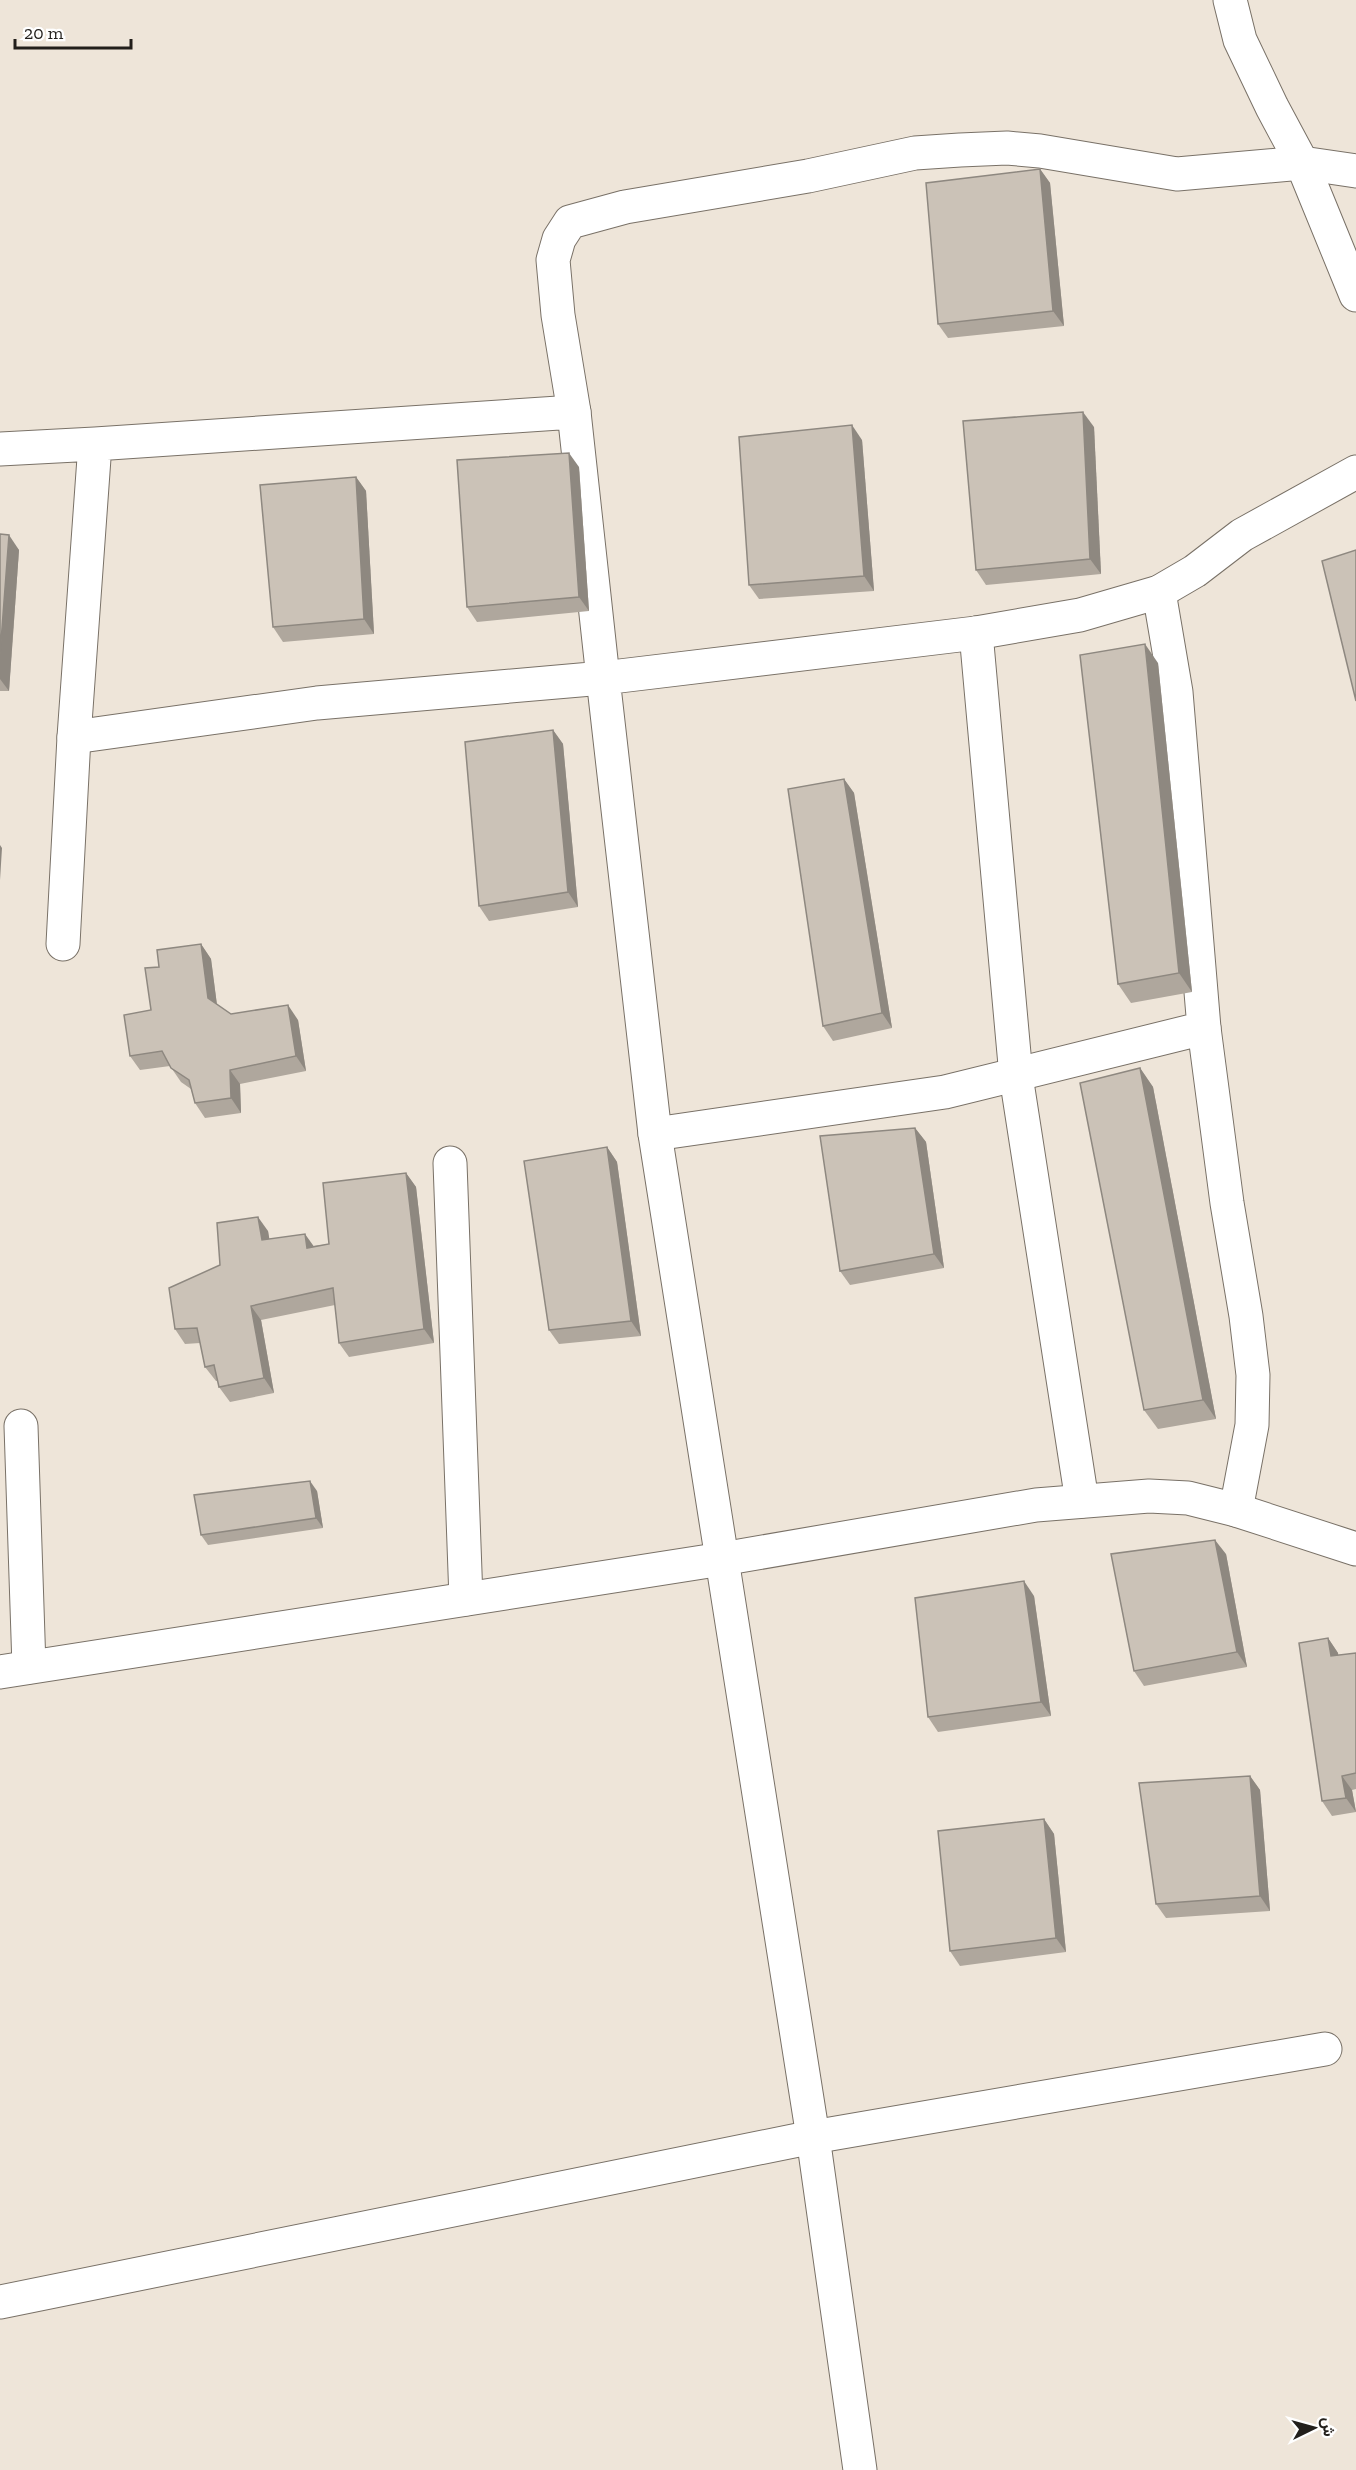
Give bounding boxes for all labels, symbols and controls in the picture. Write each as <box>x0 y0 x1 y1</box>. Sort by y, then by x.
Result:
scale bar <box>15 12 130 50</box>
text: 20 m <box>24 22 64 44</box>
north arrow <box>1284 2398 1344 2458</box>
text: ش <box>1318 2416 1339 2437</box>

